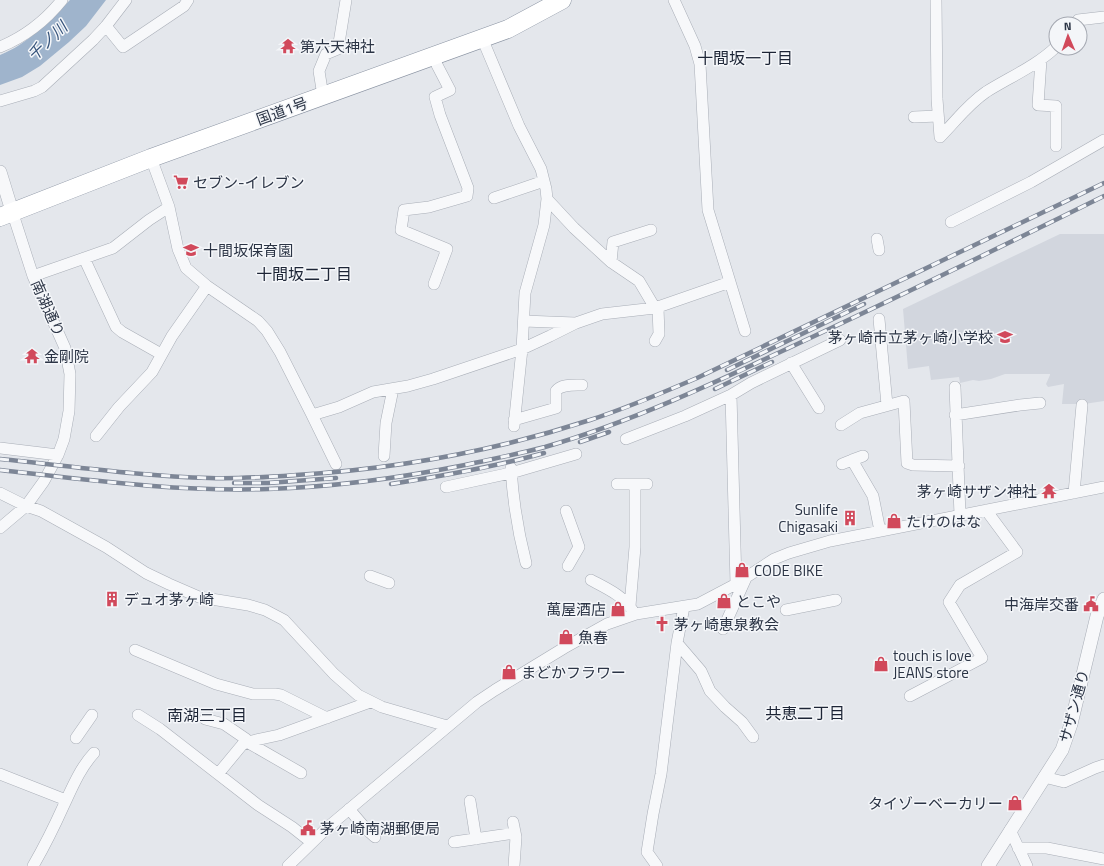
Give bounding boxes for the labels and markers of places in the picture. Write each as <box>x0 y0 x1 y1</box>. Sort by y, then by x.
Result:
place label: 第六天神社 <box>300 35 375 58</box>
temple icon: 第六天神社 <box>279 37 297 55</box>
place label: セブン-イレブン <box>193 171 305 194</box>
supermarket icon: セブン-イレブン <box>172 173 190 191</box>
place label: 十間坂保育園 <box>203 239 293 262</box>
school or university icon: 十間坂保育園 <box>182 241 200 259</box>
place label: 茅ヶ崎市立茅ヶ崎小学校 <box>828 326 993 349</box>
school or university icon: 茅ヶ崎市立茅ヶ崎小学校 <box>996 328 1014 346</box>
place label: 金剛院 <box>44 345 89 368</box>
temple icon: 金剛院 <box>23 347 41 365</box>
place label: 茅ヶ崎サザン神社 <box>917 480 1037 503</box>
temple icon: 茅ヶ崎サザン神社 <box>1040 482 1058 500</box>
place label: Sunlife Chigasaki <box>778 498 838 538</box>
building icon: Sunlife Chigasaki <box>841 509 859 527</box>
place label: たけのはな <box>906 510 981 533</box>
shop icon: たけのはな <box>885 512 903 530</box>
place label: CODE BIKE <box>754 559 823 582</box>
shop icon: CODE BIKE <box>733 561 751 579</box>
place label: デュオ茅ヶ崎 <box>124 588 214 611</box>
building icon: デュオ茅ヶ崎 <box>103 590 121 608</box>
place label: とこや <box>736 590 781 613</box>
shop icon: とこや <box>715 592 733 610</box>
place label: 中海岸交番 <box>1004 593 1079 616</box>
public building icon: 中海岸交番 <box>1082 595 1100 613</box>
place label: 萬屋酒店 <box>546 598 606 621</box>
shop icon: 萬屋酒店 <box>609 600 627 618</box>
place label: 茅ヶ崎恵泉教会 <box>674 613 779 636</box>
church icon: 茅ヶ崎恵泉教会 <box>653 615 671 633</box>
place label: 魚春 <box>578 626 608 649</box>
shop icon: 魚春 <box>557 628 575 646</box>
place label: touch is love JEANS store <box>893 644 972 684</box>
shop icon: touch is love JEANS store <box>872 655 890 673</box>
place label: まどかフラワー <box>521 661 626 684</box>
shop icon: まどかフラワー <box>500 663 518 681</box>
place label: タイゾーベーカリー <box>868 792 1003 815</box>
shop icon: タイゾーベーカリー <box>1006 794 1024 812</box>
place label: 茅ヶ崎南湖郵便局 <box>320 817 440 840</box>
public building icon: 茅ヶ崎南湖郵便局 <box>299 819 317 837</box>

